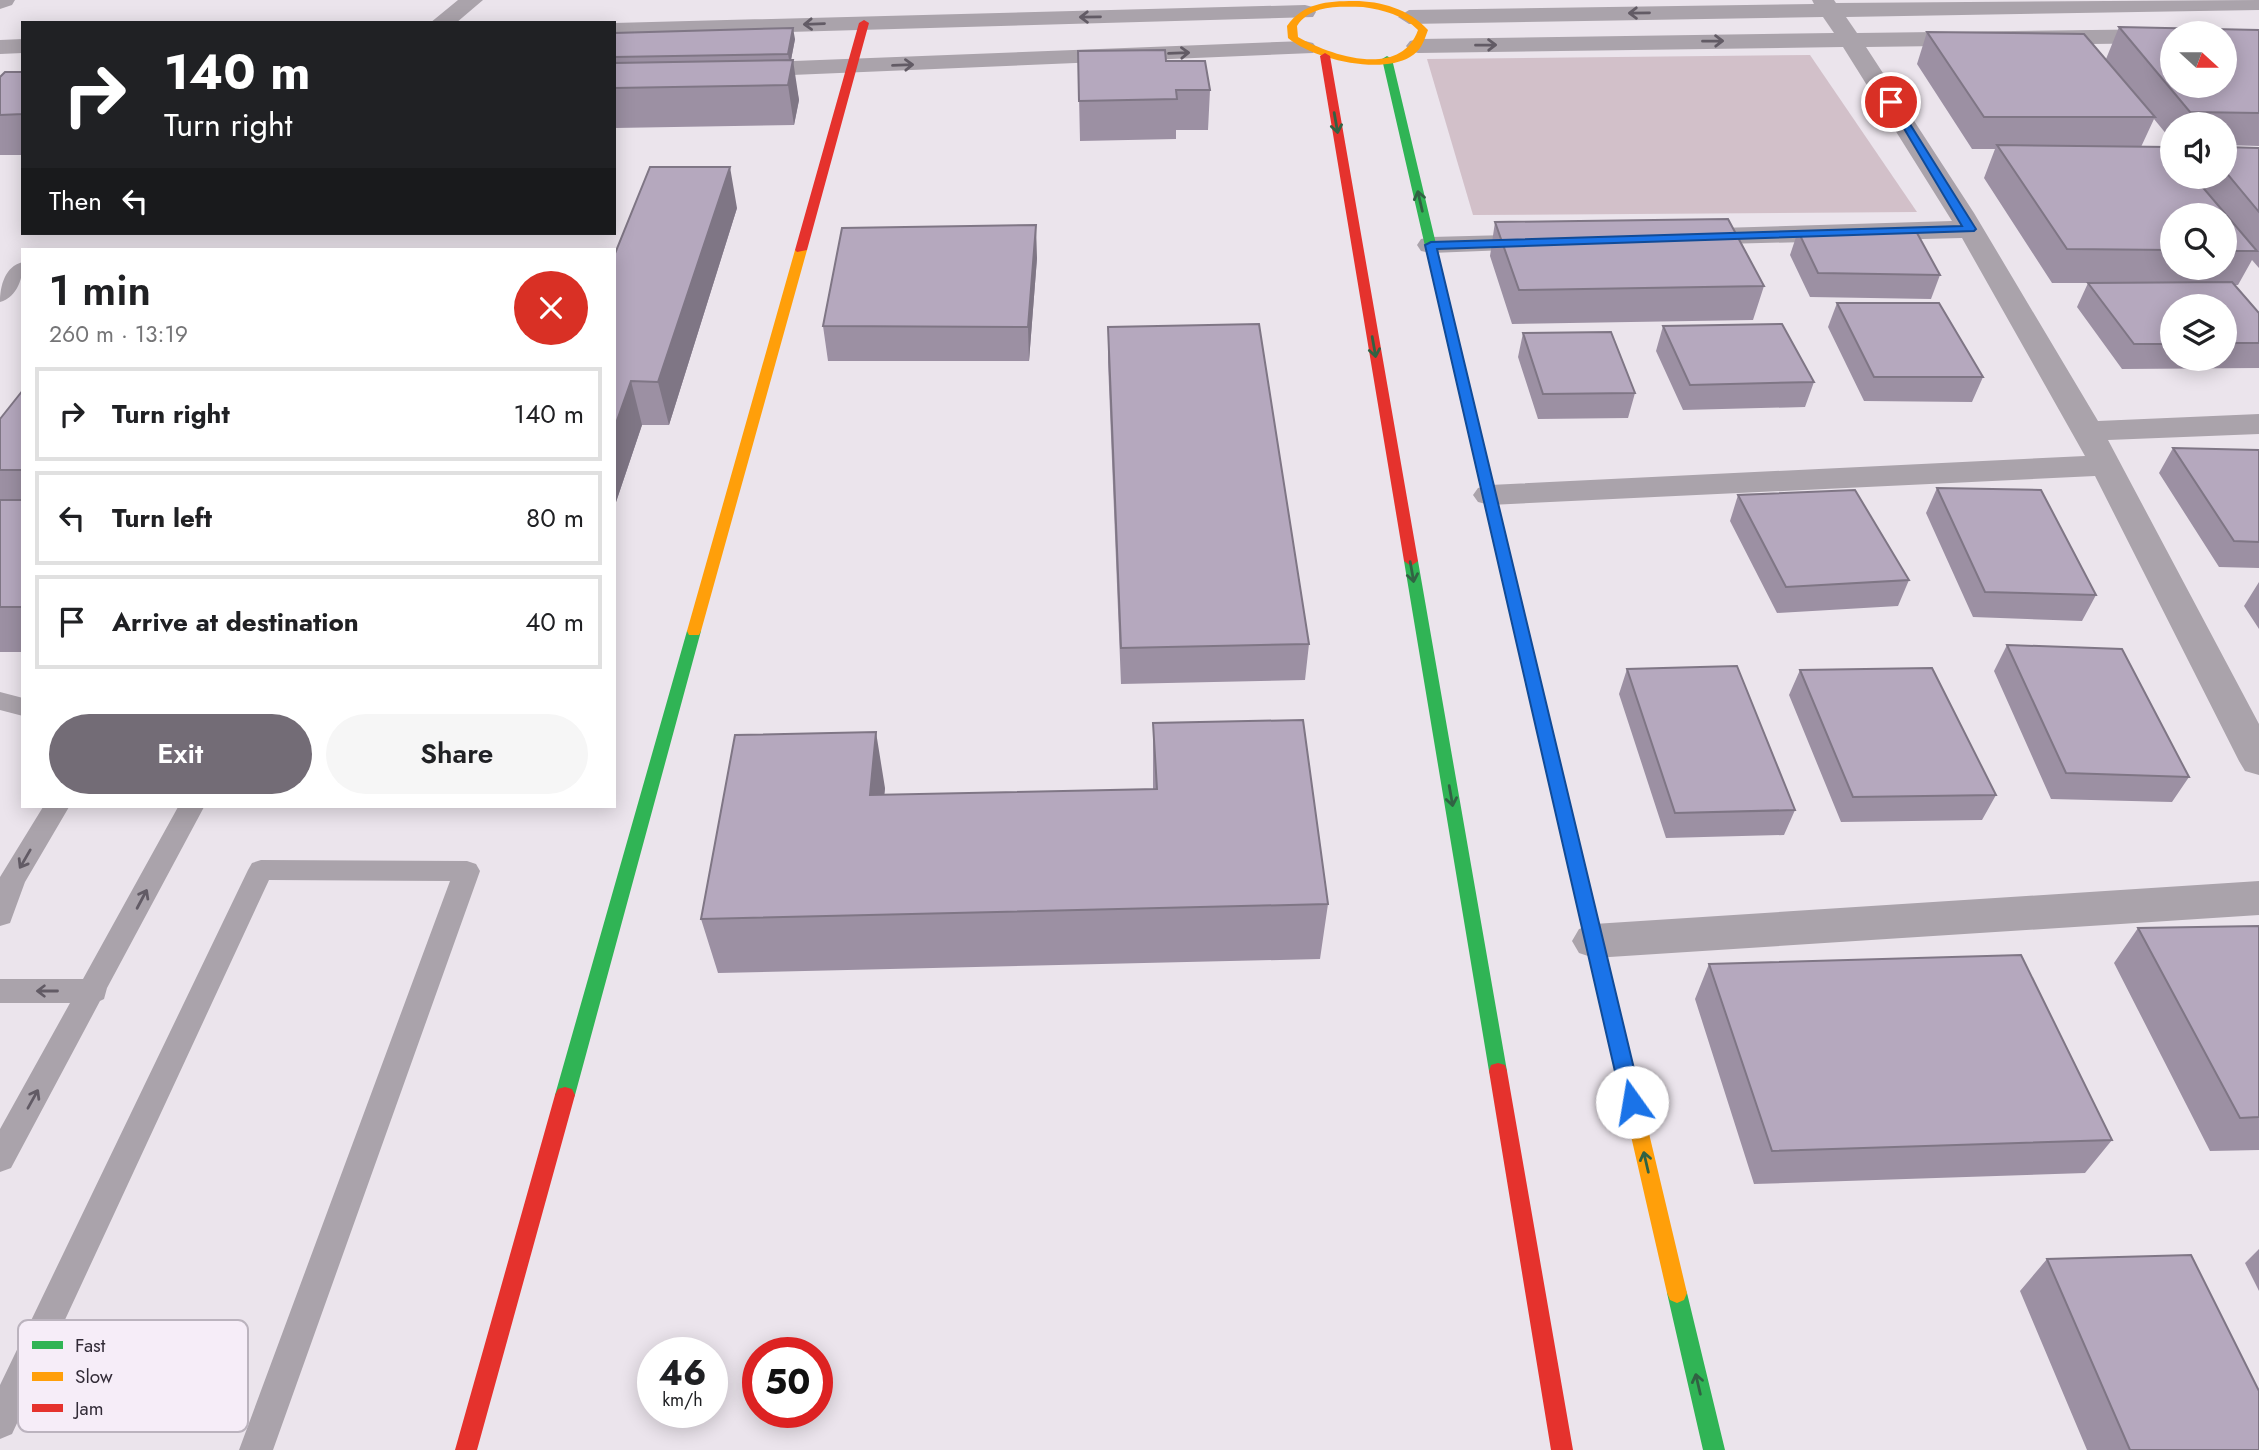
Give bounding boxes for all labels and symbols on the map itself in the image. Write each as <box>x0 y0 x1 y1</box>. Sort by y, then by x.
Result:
one-way arrow <box>1627 6 1650 20</box>
one-way arrow <box>1079 11 1102 24</box>
one-way arrow <box>802 18 825 31</box>
north arrow <box>2160 21 2236 98</box>
one-way arrow <box>1702 34 1725 48</box>
one-way arrow <box>1474 38 1497 52</box>
one-way arrow <box>1167 47 1190 60</box>
one-way arrow <box>891 58 914 71</box>
pin <box>1861 72 1921 132</box>
one-way arrow <box>1330 111 1343 134</box>
one-way arrow <box>1413 190 1427 213</box>
one-way arrow <box>1368 335 1381 358</box>
one-way arrow <box>1406 560 1420 583</box>
one-way arrow <box>1445 784 1458 807</box>
one-way arrow <box>18 849 32 869</box>
one-way arrow <box>136 889 149 910</box>
one-way arrow <box>36 984 59 998</box>
position arrow <box>1595 1065 1669 1139</box>
one-way arrow <box>26 1089 40 1109</box>
one-way arrow <box>1639 1151 1652 1174</box>
legend <box>18 1320 248 1432</box>
text: Fast <box>75 1332 106 1359</box>
speed limit sign: 50 <box>742 1337 833 1428</box>
text: Slow <box>75 1363 113 1390</box>
one-way arrow <box>1691 1373 1704 1395</box>
text: Jam <box>72 1395 104 1422</box>

